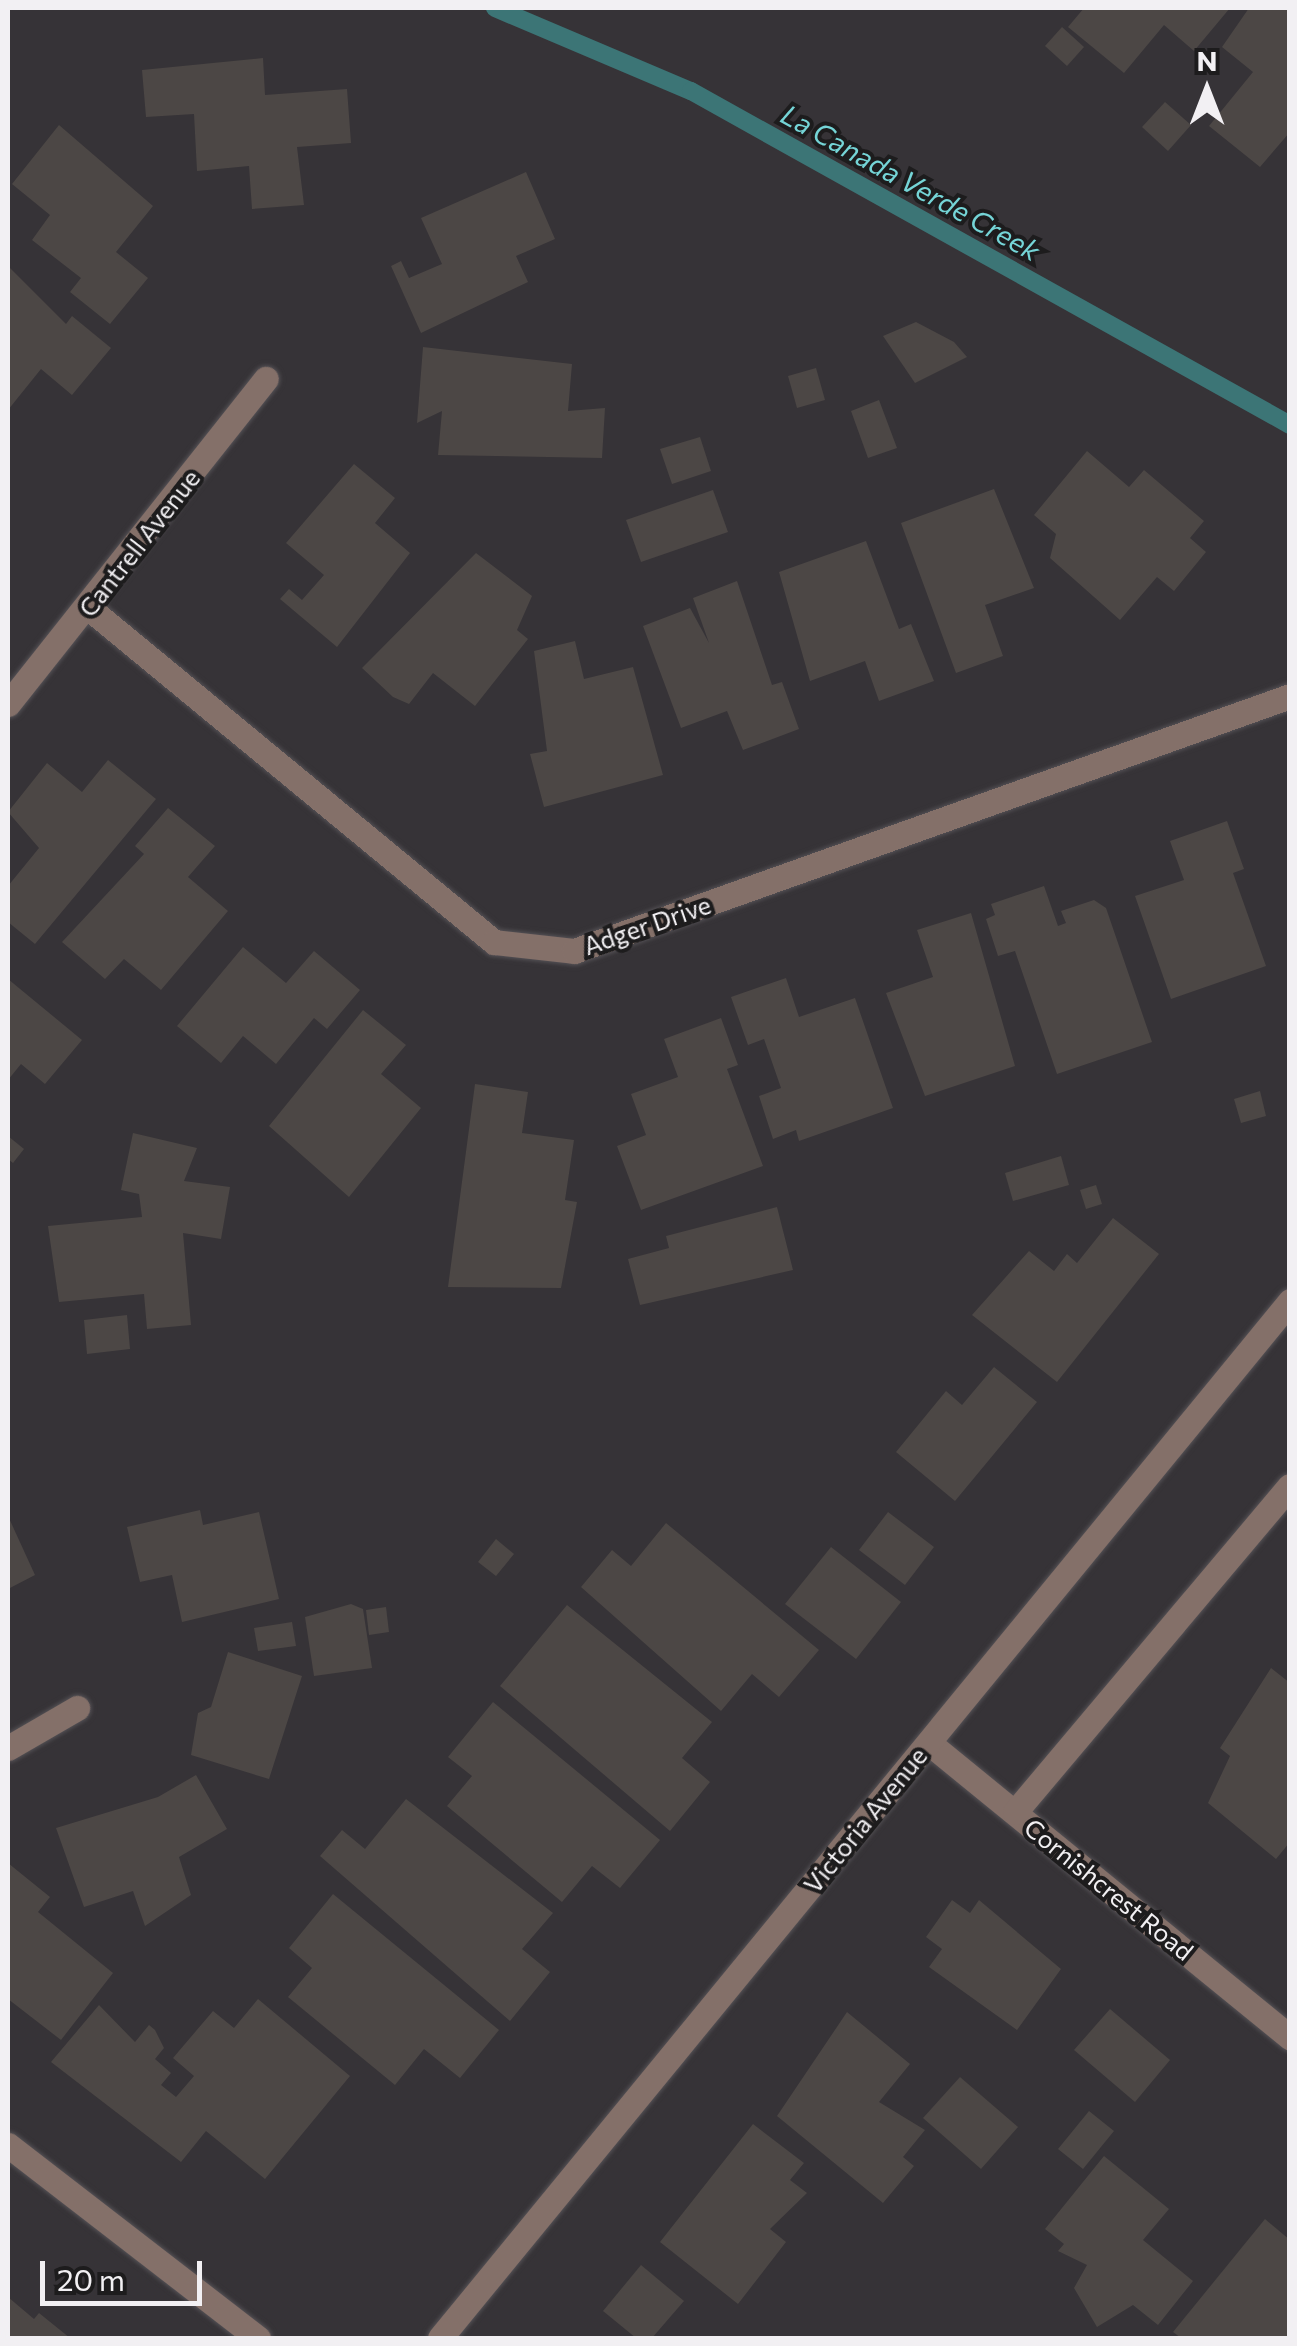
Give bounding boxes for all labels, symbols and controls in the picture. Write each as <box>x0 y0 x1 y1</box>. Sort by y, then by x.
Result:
north arrow <box>1157 40 1257 140</box>
text: N <box>1197 43 1218 77</box>
water label: La Canada Verde Creek <box>776 97 1046 267</box>
street label: Cantrell Avenue <box>72 463 206 623</box>
street label: Adger Drive <box>579 889 715 961</box>
street label: Victoria Avenue <box>797 1741 933 1899</box>
street label: Cornishcrest Road <box>1019 1812 1199 1966</box>
scale bar <box>45 2241 208 2303</box>
text: 20 m <box>57 2260 125 2297</box>

